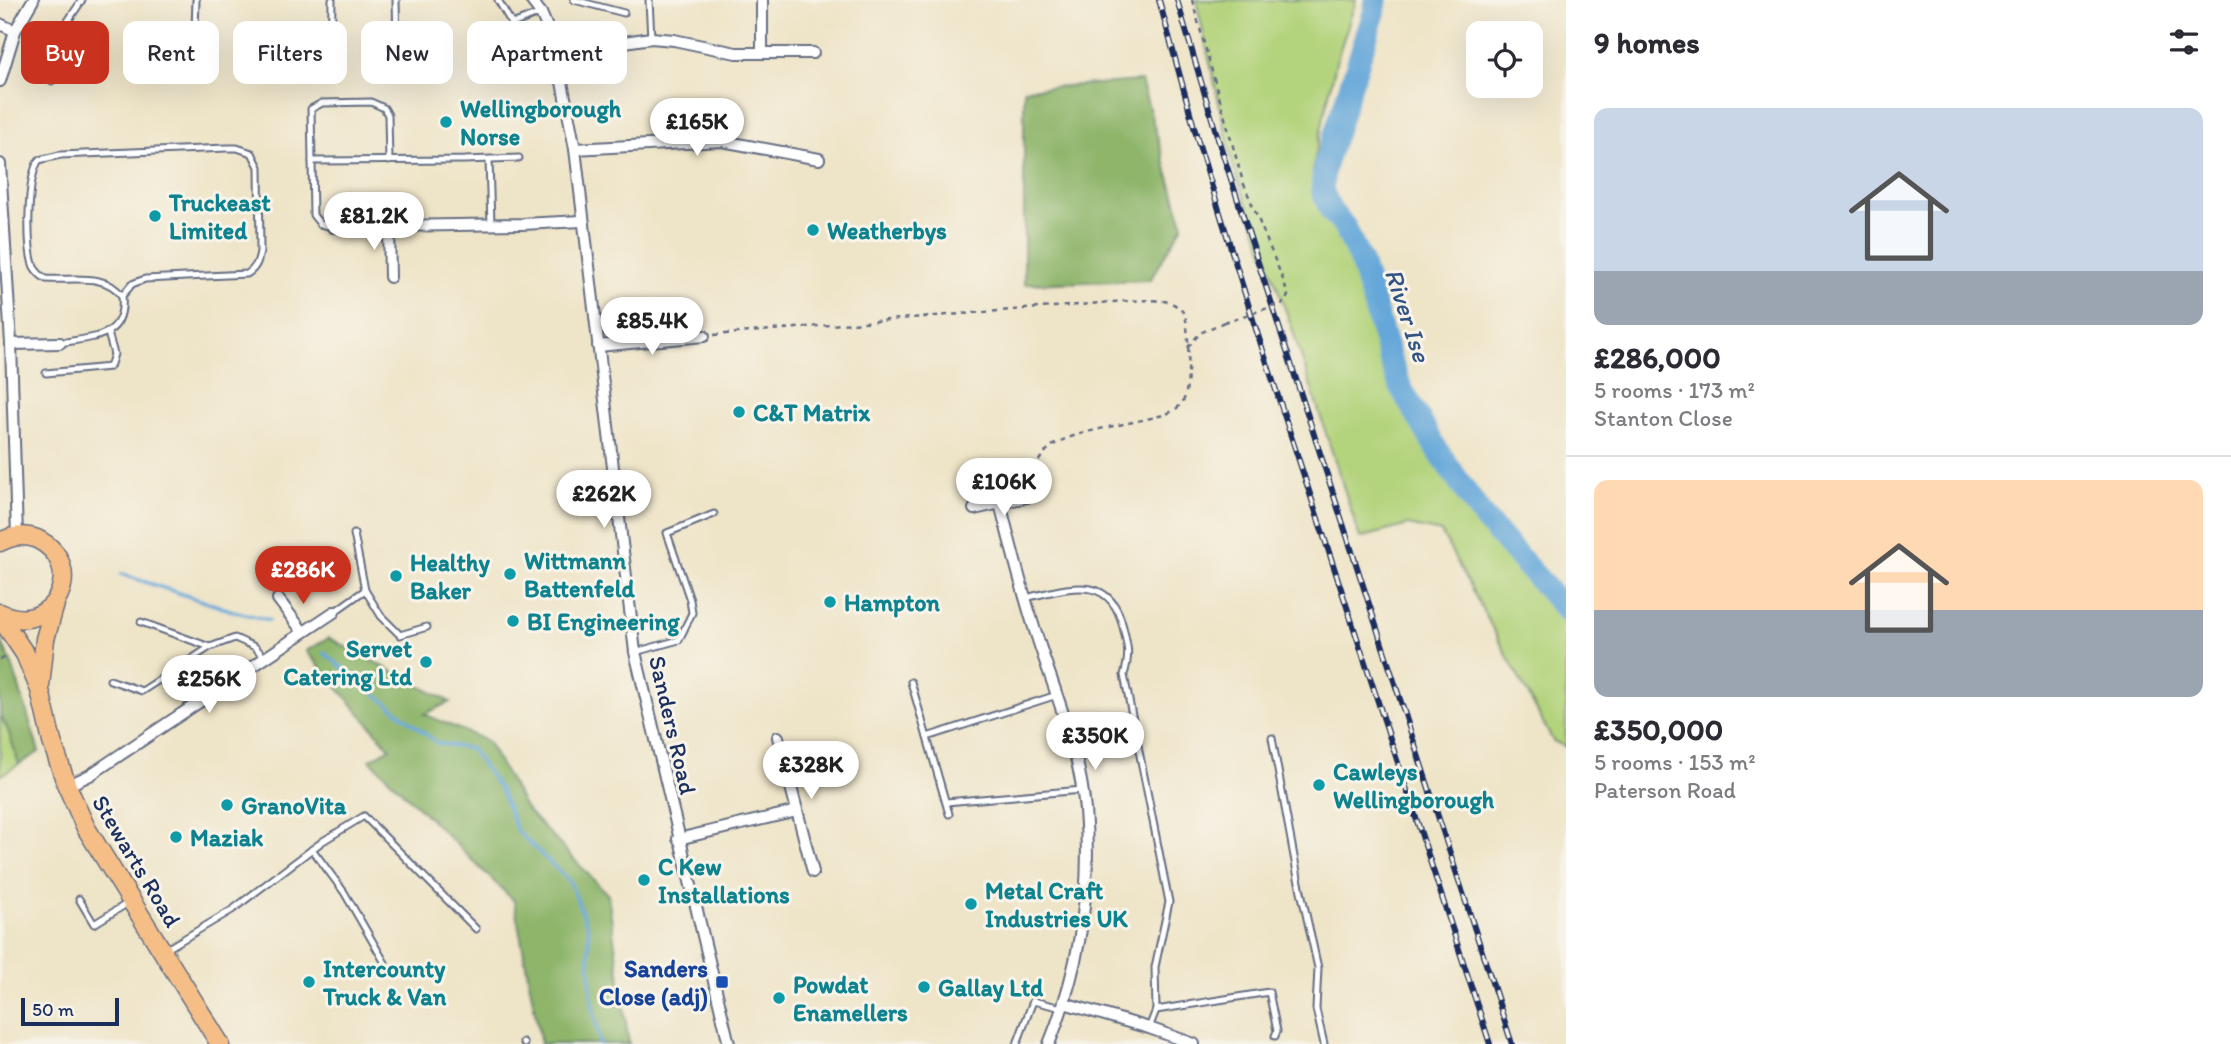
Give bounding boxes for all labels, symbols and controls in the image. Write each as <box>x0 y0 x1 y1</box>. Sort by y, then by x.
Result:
chip: Buy <box>21 21 109 84</box>
chip: Rent <box>123 21 219 84</box>
chip: Filters <box>233 21 347 84</box>
chip: New <box>361 21 453 84</box>
chip: Apartment <box>467 21 627 84</box>
map controls <box>1466 21 1543 98</box>
button: locate <box>1466 21 1543 98</box>
icon: filters <box>2165 23 2203 61</box>
text: 9 homes <box>1594 24 1700 61</box>
place label: Wellingborough Norse <box>460 94 622 151</box>
pin: £165K <box>648 99 746 158</box>
text: £165K <box>666 107 728 135</box>
marker: Wellingborough Norse <box>438 114 454 130</box>
icon: home <box>1836 153 1962 279</box>
place label: Truckeast Limited <box>168 188 270 245</box>
pin: £81.2K <box>317 192 431 252</box>
text: £81.2K <box>340 201 408 229</box>
marker: Truckeast Limited <box>147 208 163 224</box>
place label: Weatherbys <box>827 216 947 246</box>
marker: Weatherbys <box>805 222 821 238</box>
water label: River Ise <box>1378 264 1439 367</box>
pin: £85.4K <box>595 298 709 357</box>
text: £85.4K <box>616 306 688 334</box>
text: £286,000 <box>1594 339 1721 376</box>
text: 5 rooms · 173 m² <box>1594 376 1755 404</box>
place label: C&T Matrix <box>753 398 871 427</box>
marker: C&T Matrix <box>731 404 747 420</box>
text: Stanton Close <box>1594 404 1733 432</box>
pin: £106K <box>955 458 1053 518</box>
text: £106K <box>972 467 1036 495</box>
pin: £262K <box>555 470 653 530</box>
text: £262K <box>572 479 636 507</box>
icon: home <box>1836 525 1962 651</box>
pin: £286K <box>254 546 352 606</box>
place label: Wittmann Battenfeld <box>524 546 635 603</box>
place label: Healthy Baker <box>410 548 490 605</box>
text: £286K <box>271 555 335 583</box>
marker: Wittmann Battenfeld <box>502 566 518 582</box>
marker: Healthy Baker <box>388 568 404 584</box>
place label: Hampton <box>844 588 940 618</box>
marker: Hampton <box>822 594 838 610</box>
place label: BI Engineering <box>527 607 680 637</box>
marker: BI Engineering <box>505 613 521 629</box>
place label: Servet Catering Ltd <box>283 634 413 692</box>
street label: Sanders Road <box>643 653 703 797</box>
marker: Servet Catering Ltd <box>418 654 434 670</box>
pin: £256K <box>160 656 258 715</box>
text: £256K <box>177 664 241 692</box>
text: £350,000 <box>1594 711 1723 748</box>
pin: £350K <box>1046 712 1144 772</box>
text: £350K <box>1062 721 1128 749</box>
pin: £328K <box>762 742 860 801</box>
text: 5 rooms · 153 m² <box>1594 748 1756 776</box>
text: £328K <box>779 750 843 778</box>
place label: Cawleys Wellingborough <box>1333 757 1495 815</box>
text: Paterson Road <box>1594 776 1736 804</box>
marker: Cawleys Wellingborough <box>1311 777 1327 793</box>
street label: Stewarts Road <box>86 790 188 932</box>
place label: GranoVita <box>241 791 347 820</box>
marker: GranoVita <box>219 797 235 813</box>
place label: Maziak <box>190 823 264 852</box>
marker: Maziak <box>168 829 184 845</box>
place label: C Kew Installations <box>658 852 790 909</box>
marker: C Kew Installations <box>636 872 652 888</box>
place label: Metal Craft Industries UK <box>985 876 1128 933</box>
marker: Metal Craft Industries UK <box>963 896 979 912</box>
place label: Intercounty Truck & Van <box>322 954 447 1011</box>
place label: Sanders Close (adj) <box>599 954 708 1012</box>
place label: Powdat Enamellers <box>793 970 908 1027</box>
place label: Gallay Ltd <box>938 973 1043 1003</box>
marker: Intercounty Truck & Van <box>301 974 317 990</box>
marker: Sanders Close (adj) <box>714 974 730 990</box>
marker: Gallay Ltd <box>916 979 932 995</box>
marker: Powdat Enamellers <box>771 990 787 1006</box>
scale bar <box>21 995 119 1027</box>
text: 50 m <box>32 998 74 1021</box>

